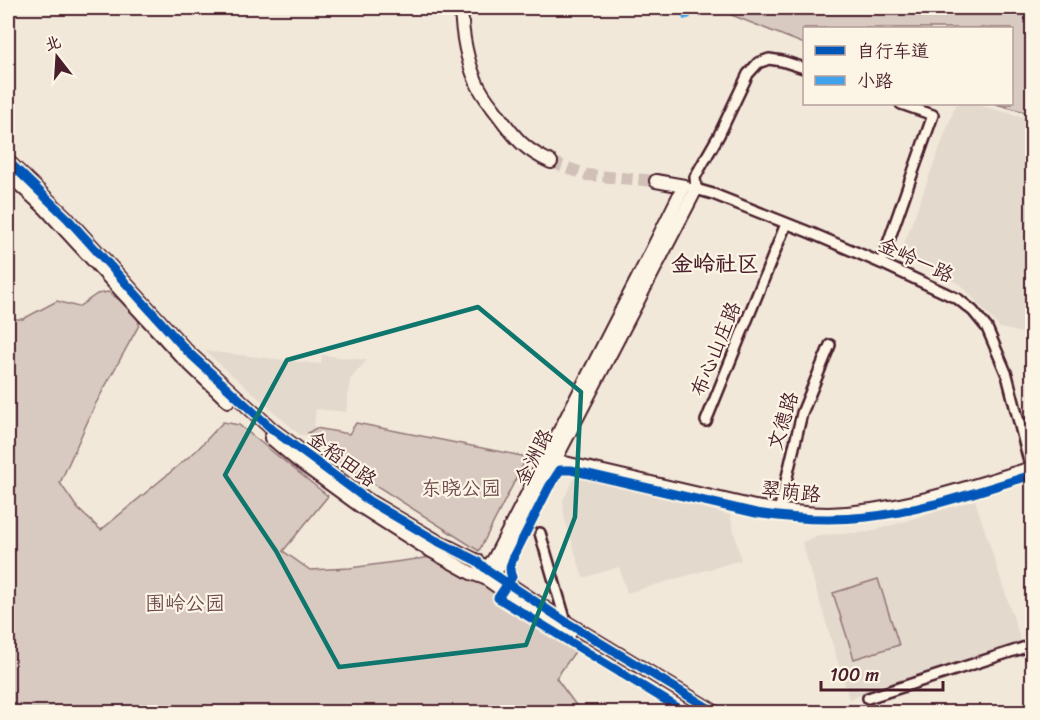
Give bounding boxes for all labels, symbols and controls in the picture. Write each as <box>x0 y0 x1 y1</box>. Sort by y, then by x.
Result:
north arrow <box>27 27 87 87</box>
text: 北 <box>41 27 65 59</box>
legend <box>803 27 1013 105</box>
text: 自行车道 <box>857 35 929 67</box>
text: 小路 <box>857 65 893 97</box>
street label: 金岭一路 <box>872 227 961 293</box>
district label: 金岭社区 <box>671 244 759 283</box>
street label: 布心山庄路 <box>681 295 751 402</box>
street label: 文德路 <box>757 386 809 455</box>
street label: 金稻田路 <box>299 421 385 497</box>
street label: 金洲路 <box>505 421 564 492</box>
park label: 东晓公园 <box>421 471 501 506</box>
street label: 翠荫路 <box>759 471 824 513</box>
park label: 围岭公园 <box>145 586 225 621</box>
scale bar <box>821 654 942 692</box>
text: 100 m <box>830 659 879 691</box>

